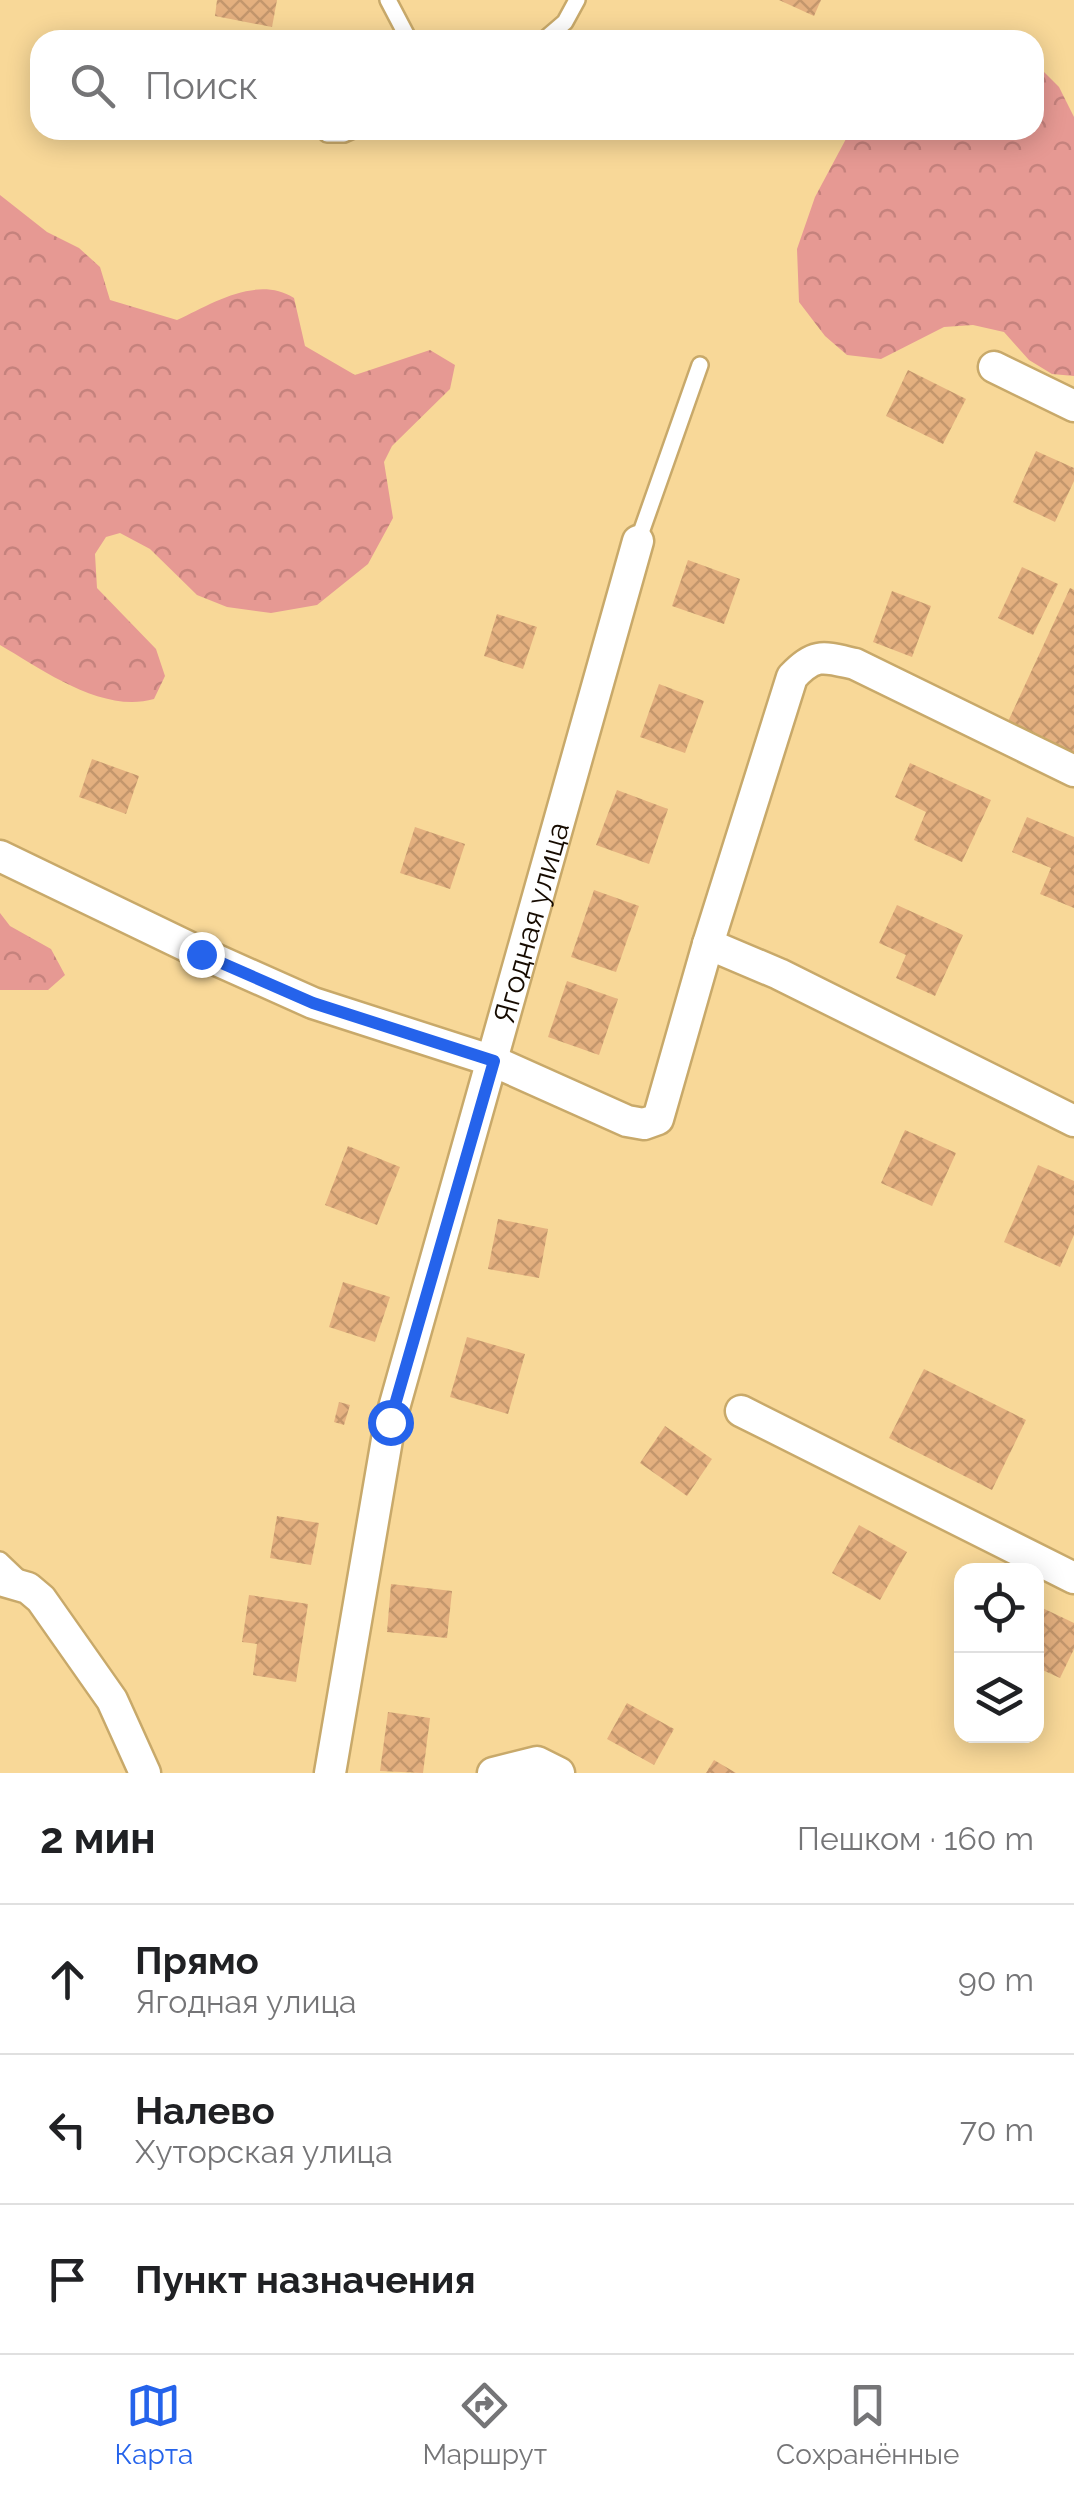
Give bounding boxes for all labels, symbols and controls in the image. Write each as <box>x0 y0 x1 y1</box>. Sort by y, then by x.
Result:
search box <box>30 30 1044 140</box>
icon: search <box>65 58 120 113</box>
text: Поиск <box>145 63 258 108</box>
street label: Ягодная улица <box>486 818 576 1027</box>
route end <box>179 932 225 978</box>
route start <box>368 1400 414 1446</box>
map controls <box>954 1563 1044 1743</box>
button: locate <box>954 1563 1044 1653</box>
button: layers <box>954 1653 1044 1743</box>
text: 2 мин <box>40 1814 156 1863</box>
text: Пешком · 160 m <box>797 1820 1034 1857</box>
text: Прямо <box>135 1938 259 1983</box>
icon: ahead <box>40 1952 95 2007</box>
text: 90 m <box>958 1961 1034 1998</box>
text: Ягодная улица <box>135 1983 356 2020</box>
text: Налево <box>135 2088 275 2133</box>
icon: left <box>40 2102 95 2157</box>
text: 70 m <box>960 2111 1034 2148</box>
text: Хуторская улица <box>135 2133 393 2170</box>
icon: arrive <box>40 2252 95 2307</box>
text: Пункт назначения <box>135 2257 476 2302</box>
tab: Карта <box>115 2378 193 2471</box>
tab: Маршрут <box>422 2378 547 2471</box>
tab: Сохранённые <box>776 2378 959 2471</box>

